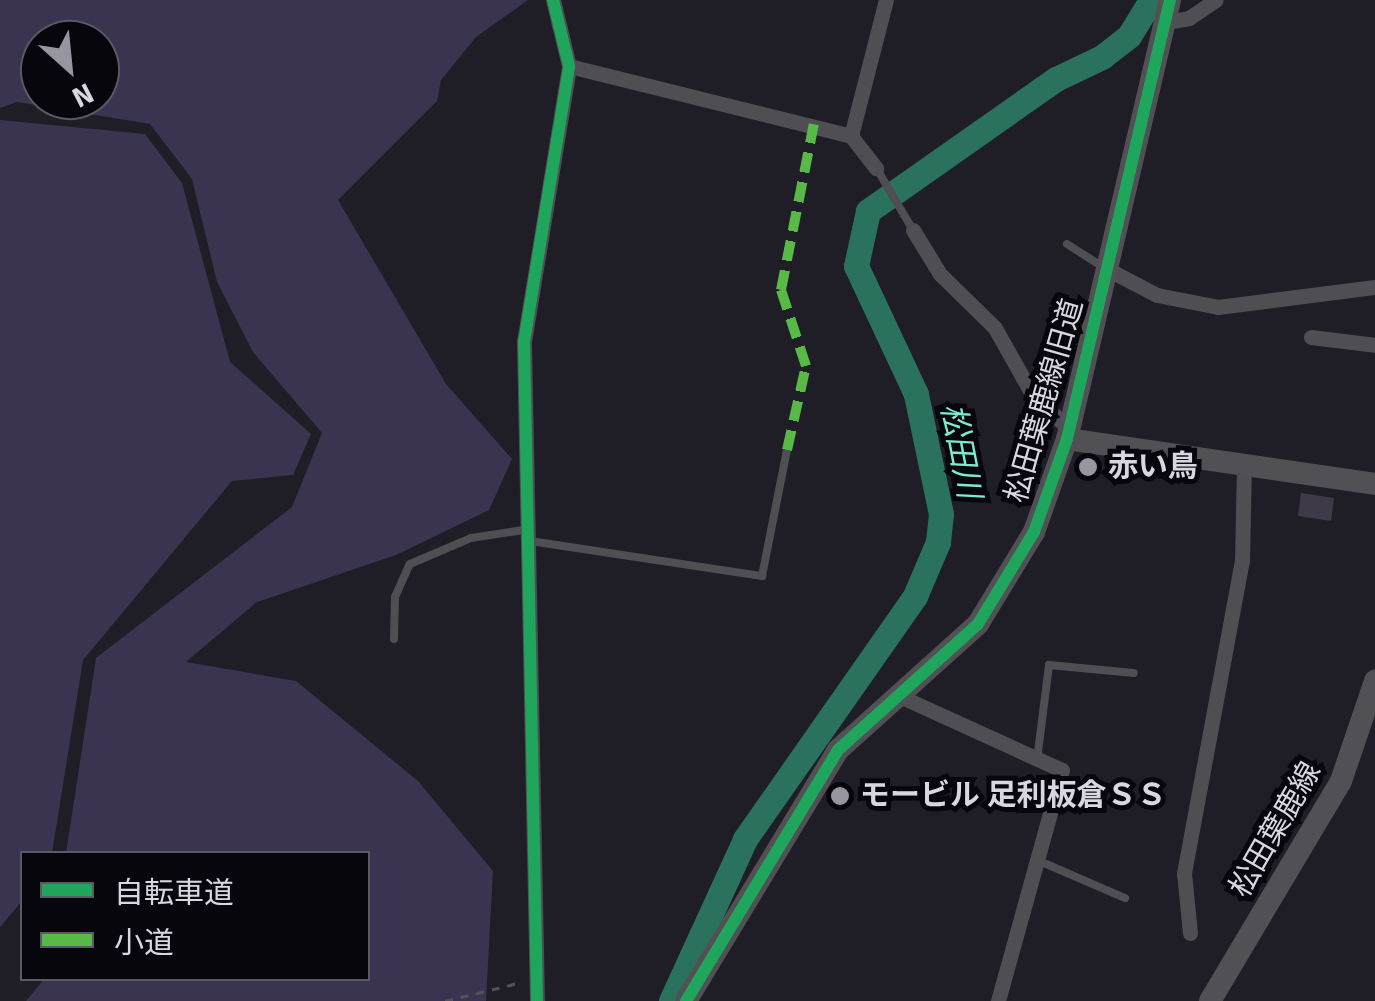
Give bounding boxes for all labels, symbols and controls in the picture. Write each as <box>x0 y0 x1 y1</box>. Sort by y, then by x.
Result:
north arrow <box>20 20 120 120</box>
text: N <box>66 75 99 115</box>
street label: 松田葉鹿線旧道 <box>999 295 1091 507</box>
water label: 松田川 <box>932 400 988 502</box>
place label: 赤い鳥 <box>1108 449 1198 485</box>
marker: 赤い鳥 <box>1077 456 1099 478</box>
street label: 松田葉鹿線 <box>1223 756 1329 904</box>
place label: モービル 足利板倉ＳＳ <box>860 778 1167 814</box>
marker: モービル 足利板倉ＳＳ <box>829 785 851 807</box>
legend <box>20 851 370 981</box>
text: 自転車道 <box>114 875 234 912</box>
text: 小道 <box>114 925 174 962</box>

